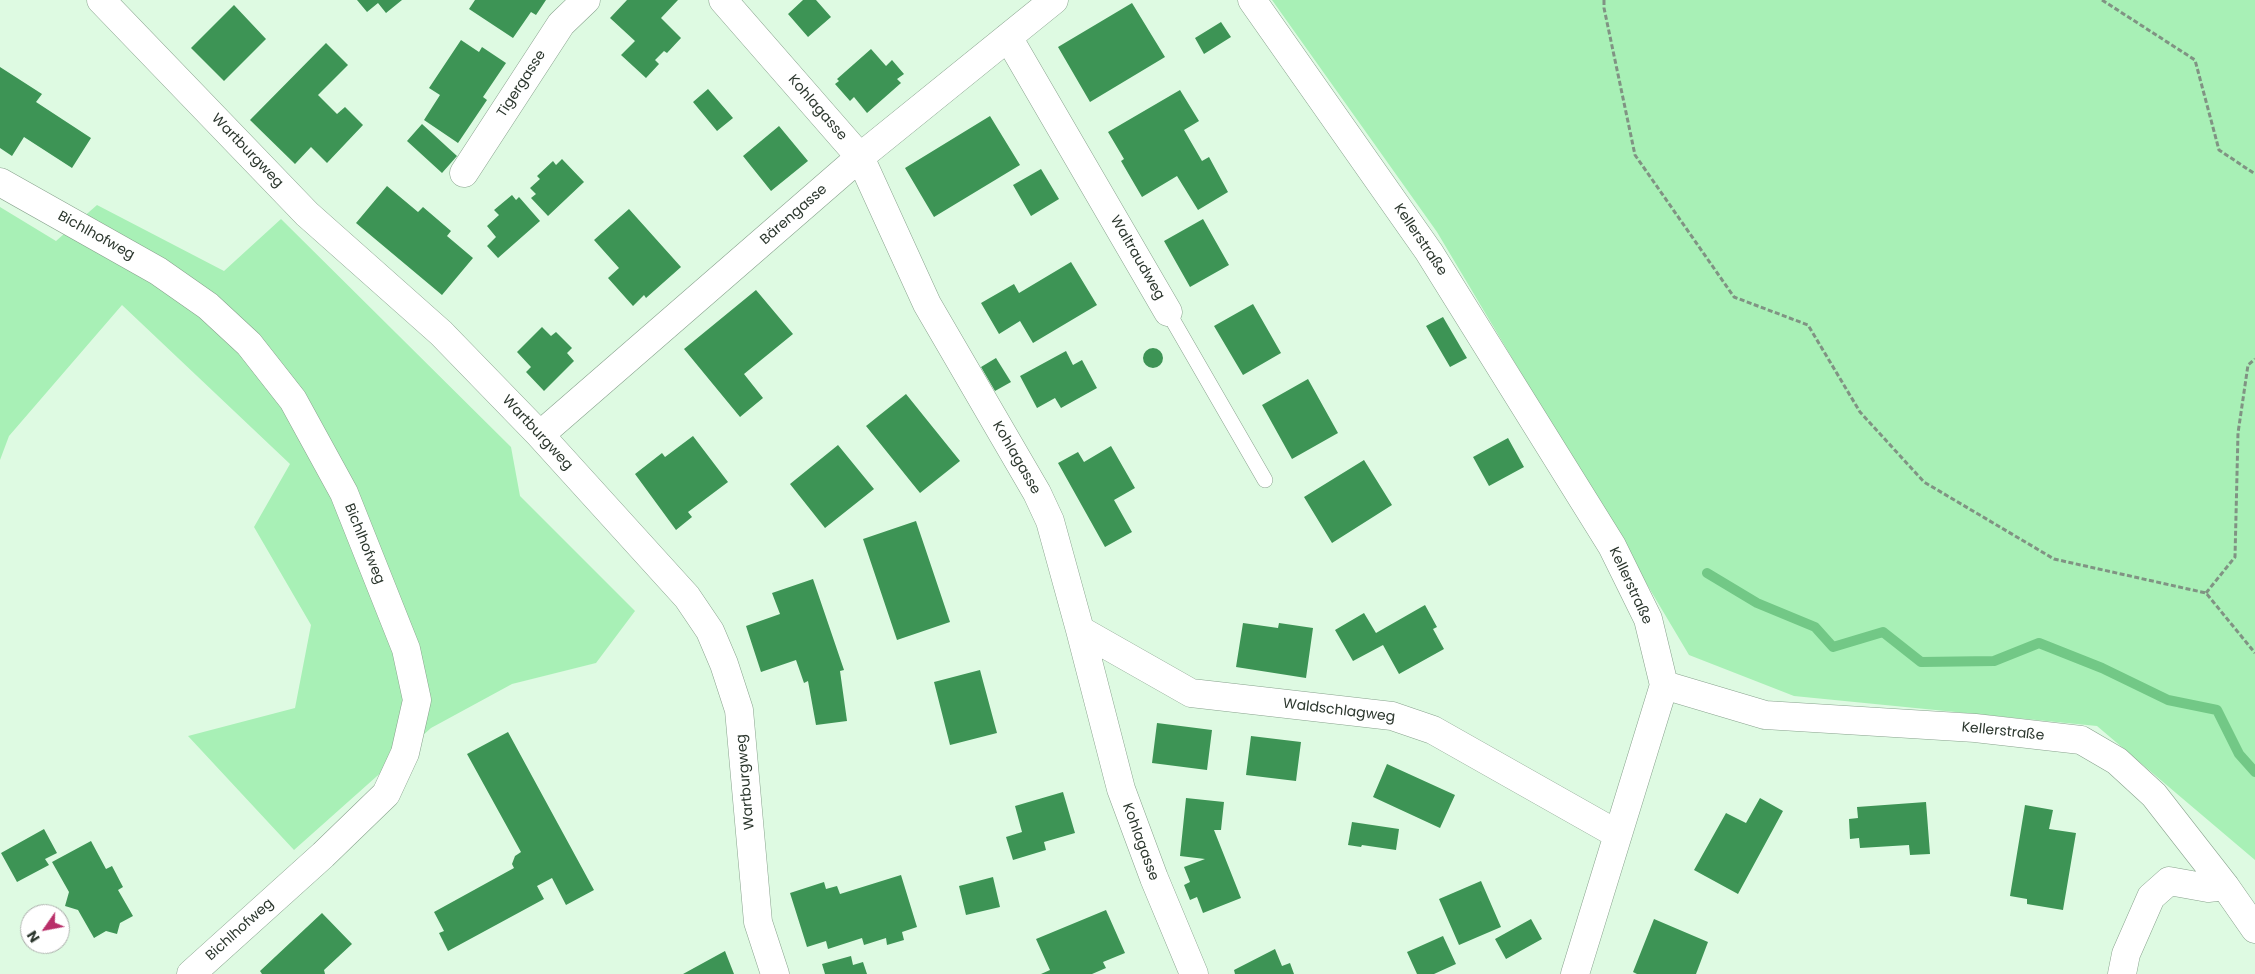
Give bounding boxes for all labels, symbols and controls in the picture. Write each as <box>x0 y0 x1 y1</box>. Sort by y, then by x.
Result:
street label: Tigergasse <box>494 47 550 121</box>
street label: Kohlagasse <box>784 72 850 144</box>
street label: Wartburgweg <box>208 111 286 191</box>
street label: Bärengasse <box>757 181 831 249</box>
street label: Kellerstraße <box>1390 201 1450 279</box>
street label: Bichlhofweg <box>55 208 137 264</box>
street label: Waltraudweg <box>1106 213 1168 303</box>
street label: Wartburgweg <box>498 392 576 474</box>
street label: Kohlagasse <box>988 419 1044 497</box>
street label: Bichlhofweg <box>340 501 388 587</box>
street label: Kellerstraße <box>1605 545 1655 627</box>
street label: Waldschlagweg <box>1282 696 1396 726</box>
street label: Kellerstraße <box>1961 719 2045 745</box>
street label: Wartburgweg <box>733 733 759 831</box>
street label: Kohlagasse <box>1118 801 1162 883</box>
street label: Bichlhofweg <box>203 895 277 965</box>
north arrow <box>20 904 70 954</box>
text: N <box>22 927 45 946</box>

